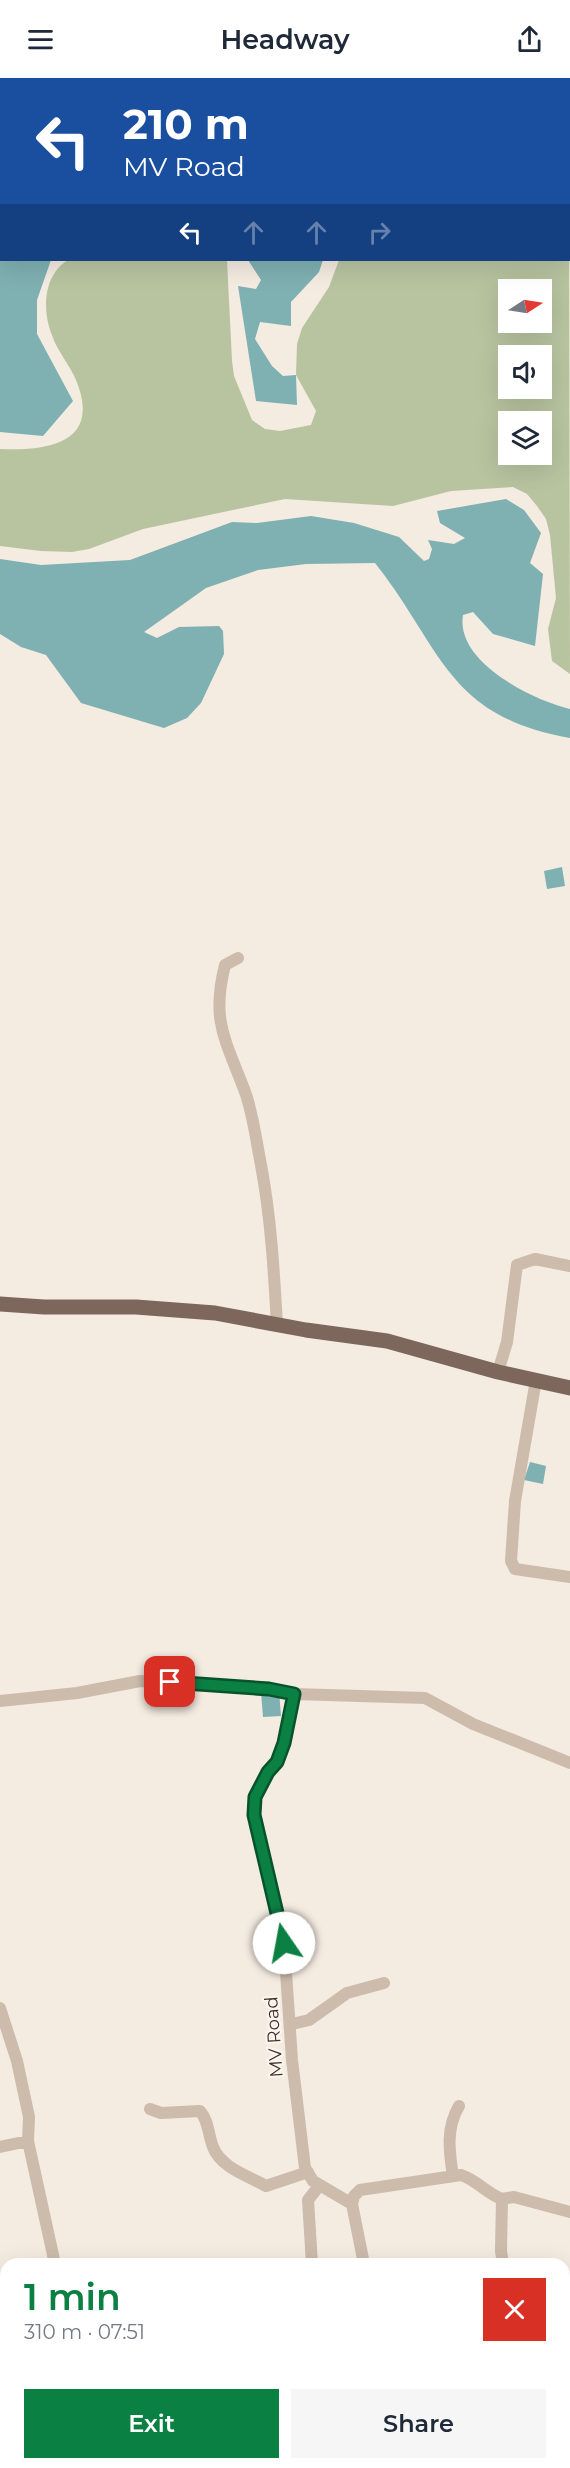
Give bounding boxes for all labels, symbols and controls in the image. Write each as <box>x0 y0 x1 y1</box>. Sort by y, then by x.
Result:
icon: menu <box>24 23 57 56</box>
text: Headway <box>220 23 350 56</box>
icon: share <box>513 23 546 56</box>
text: 210 m <box>123 98 249 150</box>
icon: left <box>24 102 102 180</box>
text: MV Road <box>123 150 245 183</box>
icon: left <box>174 216 207 249</box>
icon: ahead <box>237 216 270 249</box>
icon: ahead <box>300 216 333 249</box>
icon: right <box>363 216 396 249</box>
north arrow <box>498 279 552 333</box>
map controls <box>498 279 552 465</box>
button: sound <box>498 345 552 399</box>
button: layers <box>498 411 552 465</box>
pin <box>144 1656 195 1707</box>
icon: arrive <box>153 1665 186 1698</box>
position arrow <box>252 1911 316 1975</box>
street label: MV Road <box>260 1996 288 2078</box>
text: 1 min <box>24 2275 121 2319</box>
button: close <box>483 2278 546 2341</box>
text: 310 m · 07:51 <box>24 2320 145 2344</box>
button: Exit <box>24 2389 279 2458</box>
button: Share <box>291 2389 546 2458</box>

